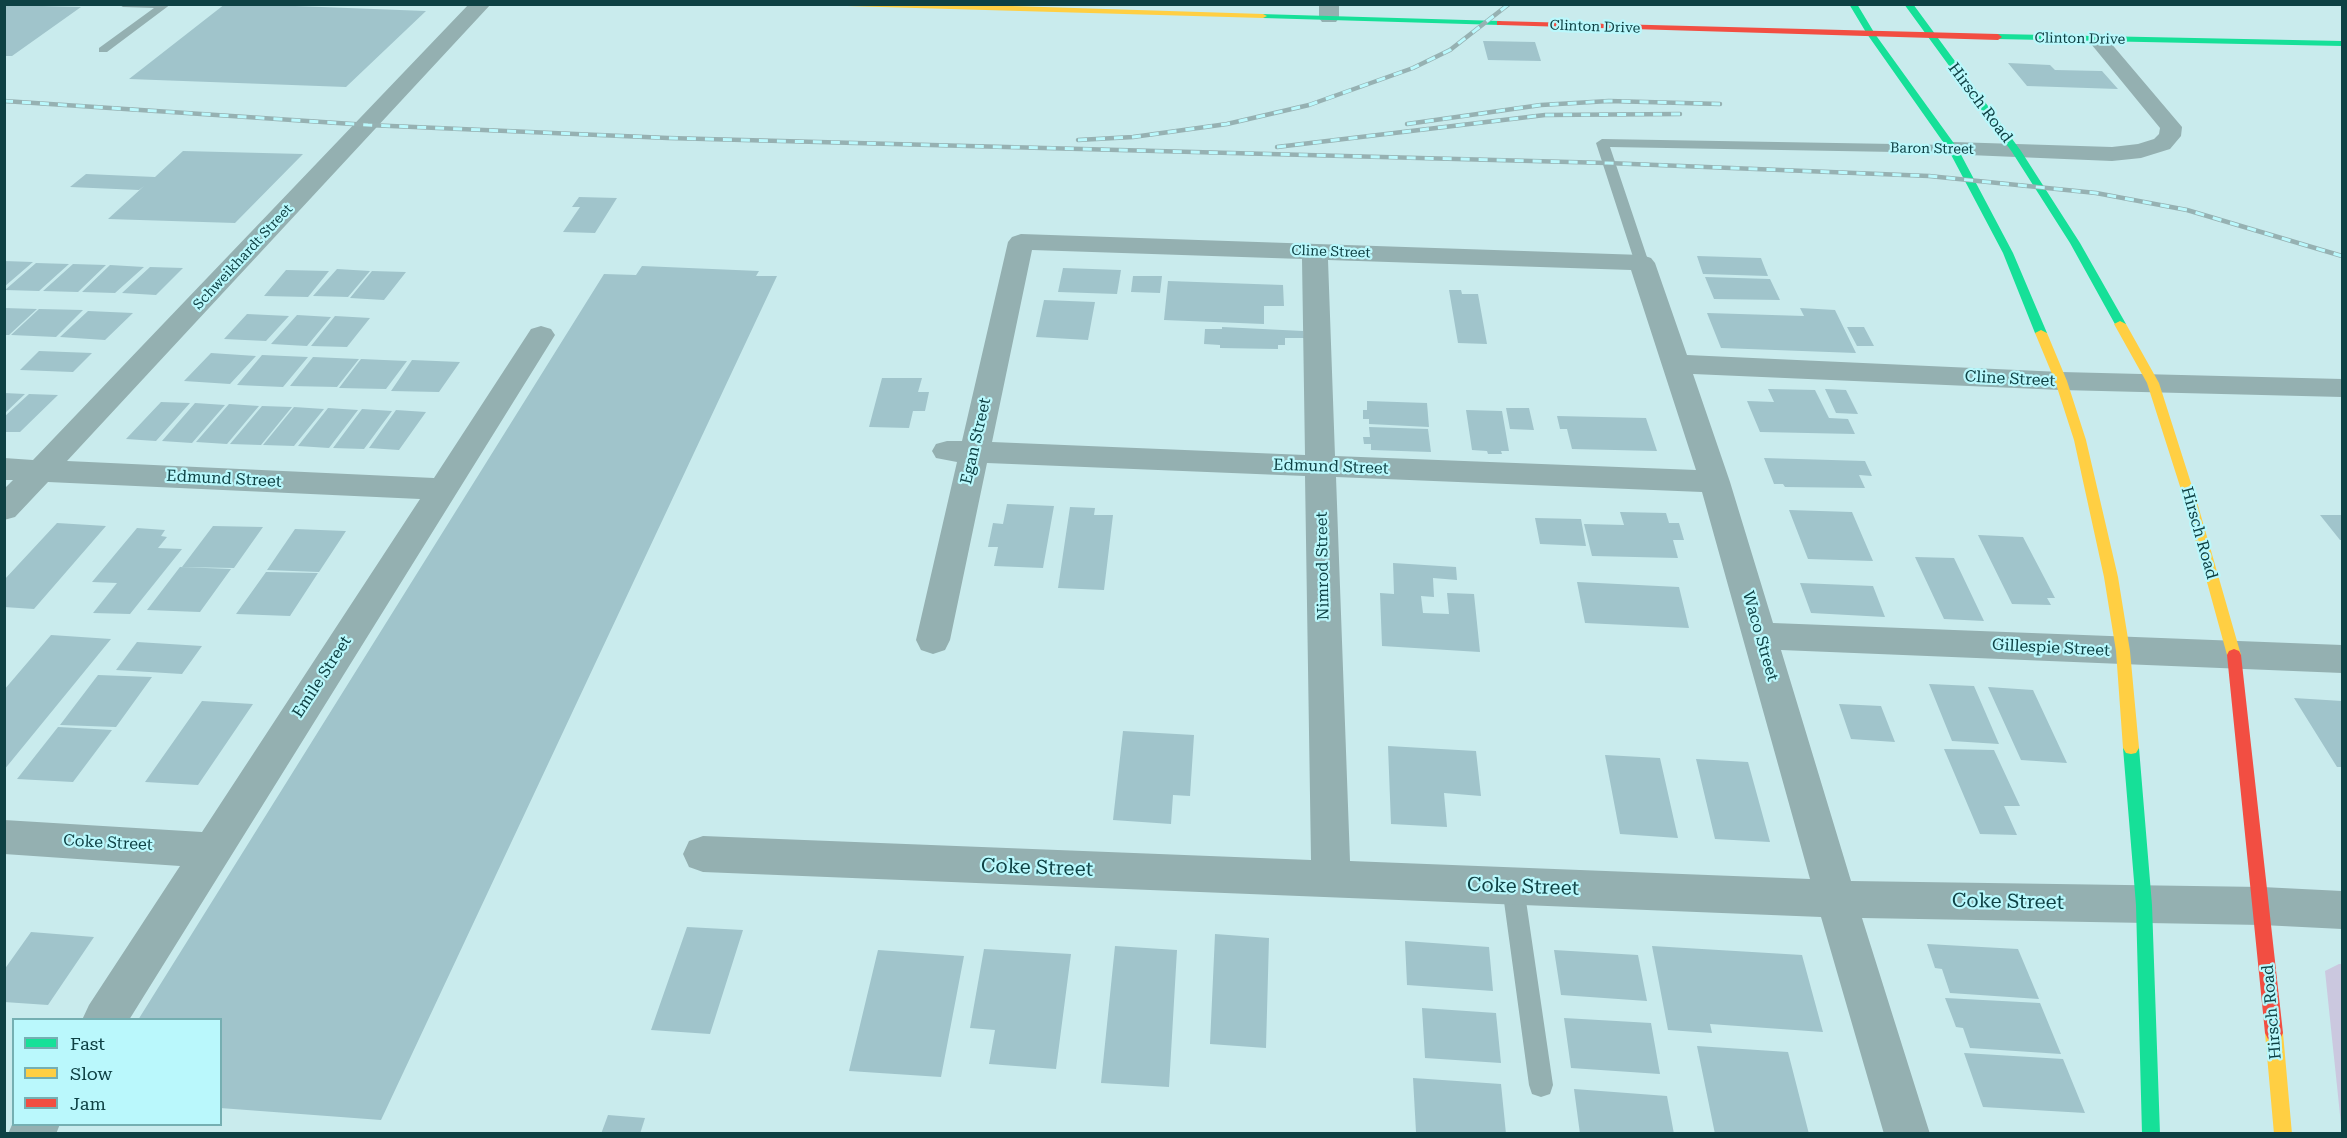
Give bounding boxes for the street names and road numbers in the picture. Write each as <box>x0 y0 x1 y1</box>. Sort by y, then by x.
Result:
street label: Clinton Drive <box>1549 17 1641 37</box>
street label: Clinton Drive <box>2035 30 2125 48</box>
street label: Hirsch Road <box>1944 59 2016 147</box>
street label: Baron Street <box>1890 140 1974 158</box>
street label: Schweikhardt Street <box>190 201 296 313</box>
street label: Cline Street <box>1291 242 1371 262</box>
street label: Cline Street <box>1964 367 2056 391</box>
street label: Egan Street <box>957 396 995 486</box>
street label: Edmund Street <box>1273 455 1389 479</box>
street label: Edmund Street <box>166 466 282 492</box>
street label: Hirsch Road <box>2177 485 2221 581</box>
street label: Nimrod Street <box>1312 511 1334 621</box>
street label: Waco Street <box>1738 589 1782 683</box>
street label: Emile Street <box>288 633 356 721</box>
street label: Gillespie Street <box>1992 635 2110 661</box>
street label: Coke Street <box>63 831 153 855</box>
street label: Coke Street <box>981 854 1093 882</box>
street label: Coke Street <box>1467 873 1579 901</box>
street label: Coke Street <box>1952 889 2064 915</box>
street label: Hirsch Road <box>2258 964 2286 1060</box>

